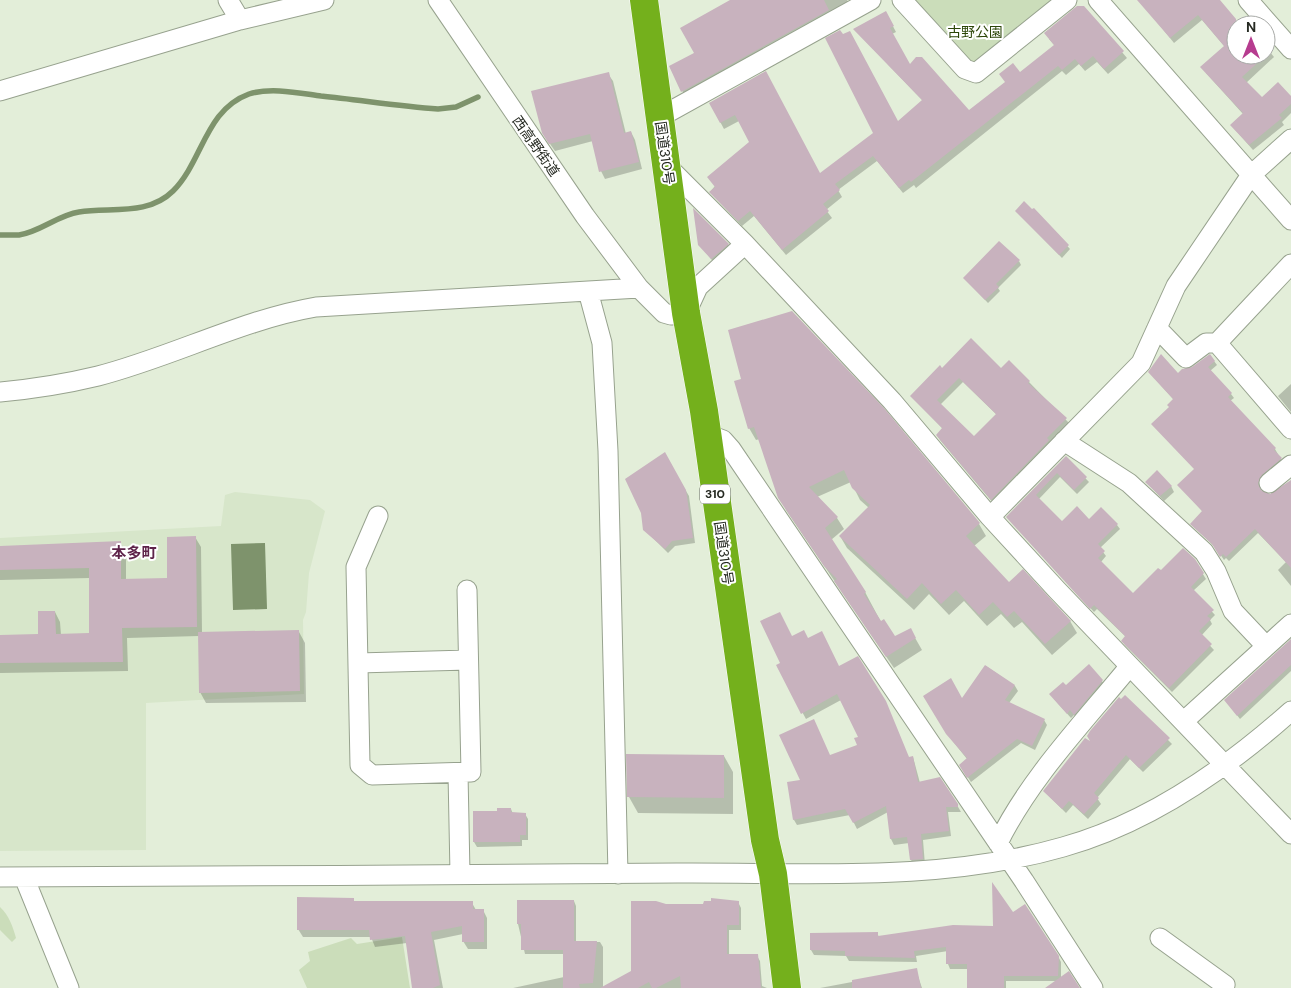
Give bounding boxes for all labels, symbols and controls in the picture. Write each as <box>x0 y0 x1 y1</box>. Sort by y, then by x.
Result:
north arrow <box>1226 15 1276 65</box>
text: N <box>1246 18 1256 36</box>
park label: 古野公園 <box>947 23 1003 41</box>
street label: 西高野街道 <box>509 112 563 180</box>
street label: 国道310号 <box>652 120 678 186</box>
road number: 310 <box>700 484 730 504</box>
street label: 国道310号 <box>711 520 737 586</box>
district label: 本多町 <box>111 543 157 563</box>

